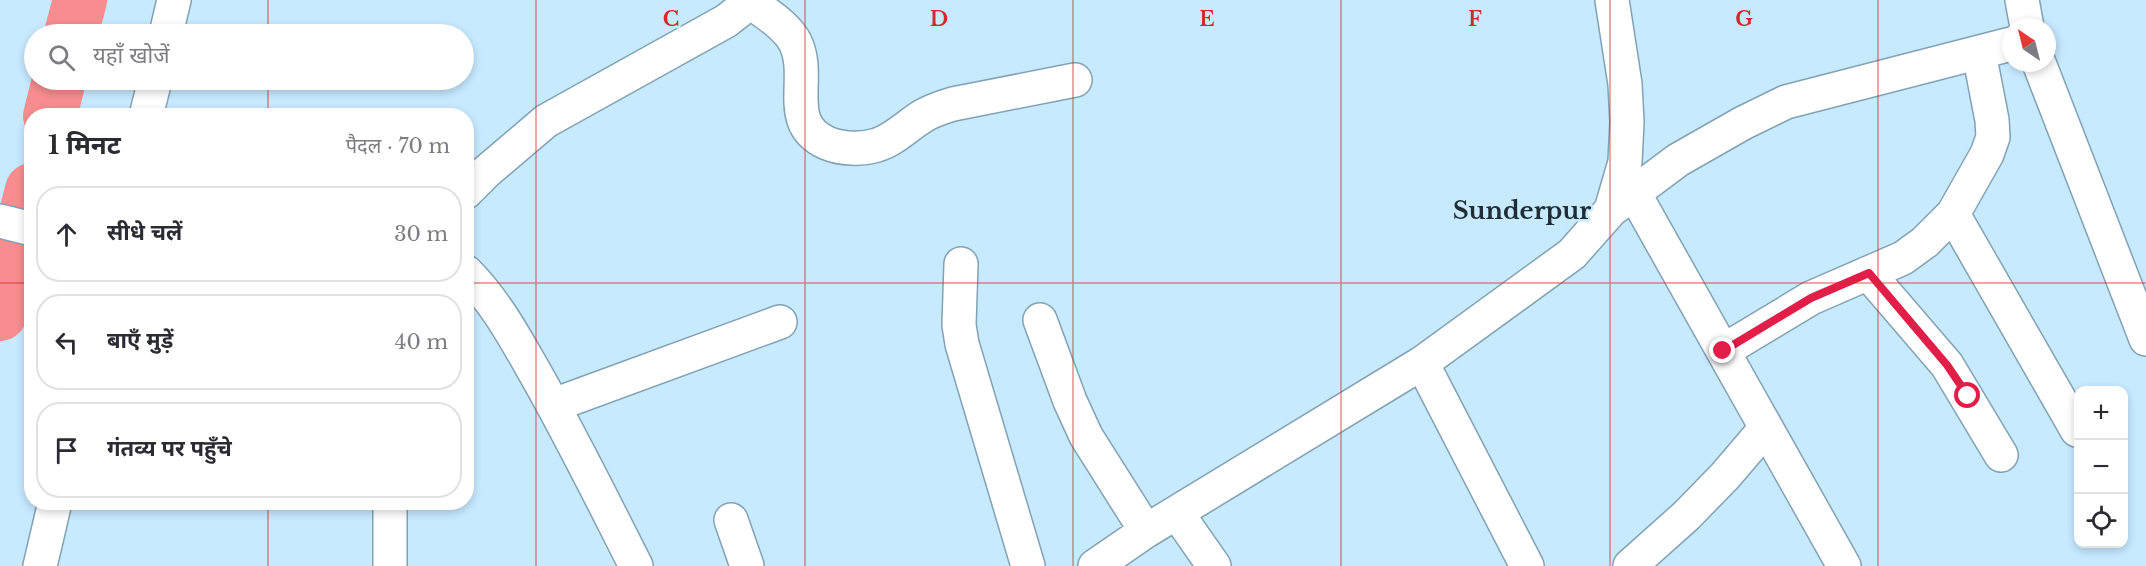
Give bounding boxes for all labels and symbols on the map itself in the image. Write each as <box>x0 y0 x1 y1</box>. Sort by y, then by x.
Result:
text: C <box>663 7 679 31</box>
text: D <box>930 7 948 31</box>
text: E <box>1199 7 1215 31</box>
text: F <box>1468 7 1482 31</box>
text: G <box>1735 7 1753 31</box>
north arrow <box>2002 18 2056 72</box>
district label: Sunderpur <box>1453 196 1591 225</box>
route end <box>1709 337 1735 363</box>
route start <box>1954 382 1980 408</box>

